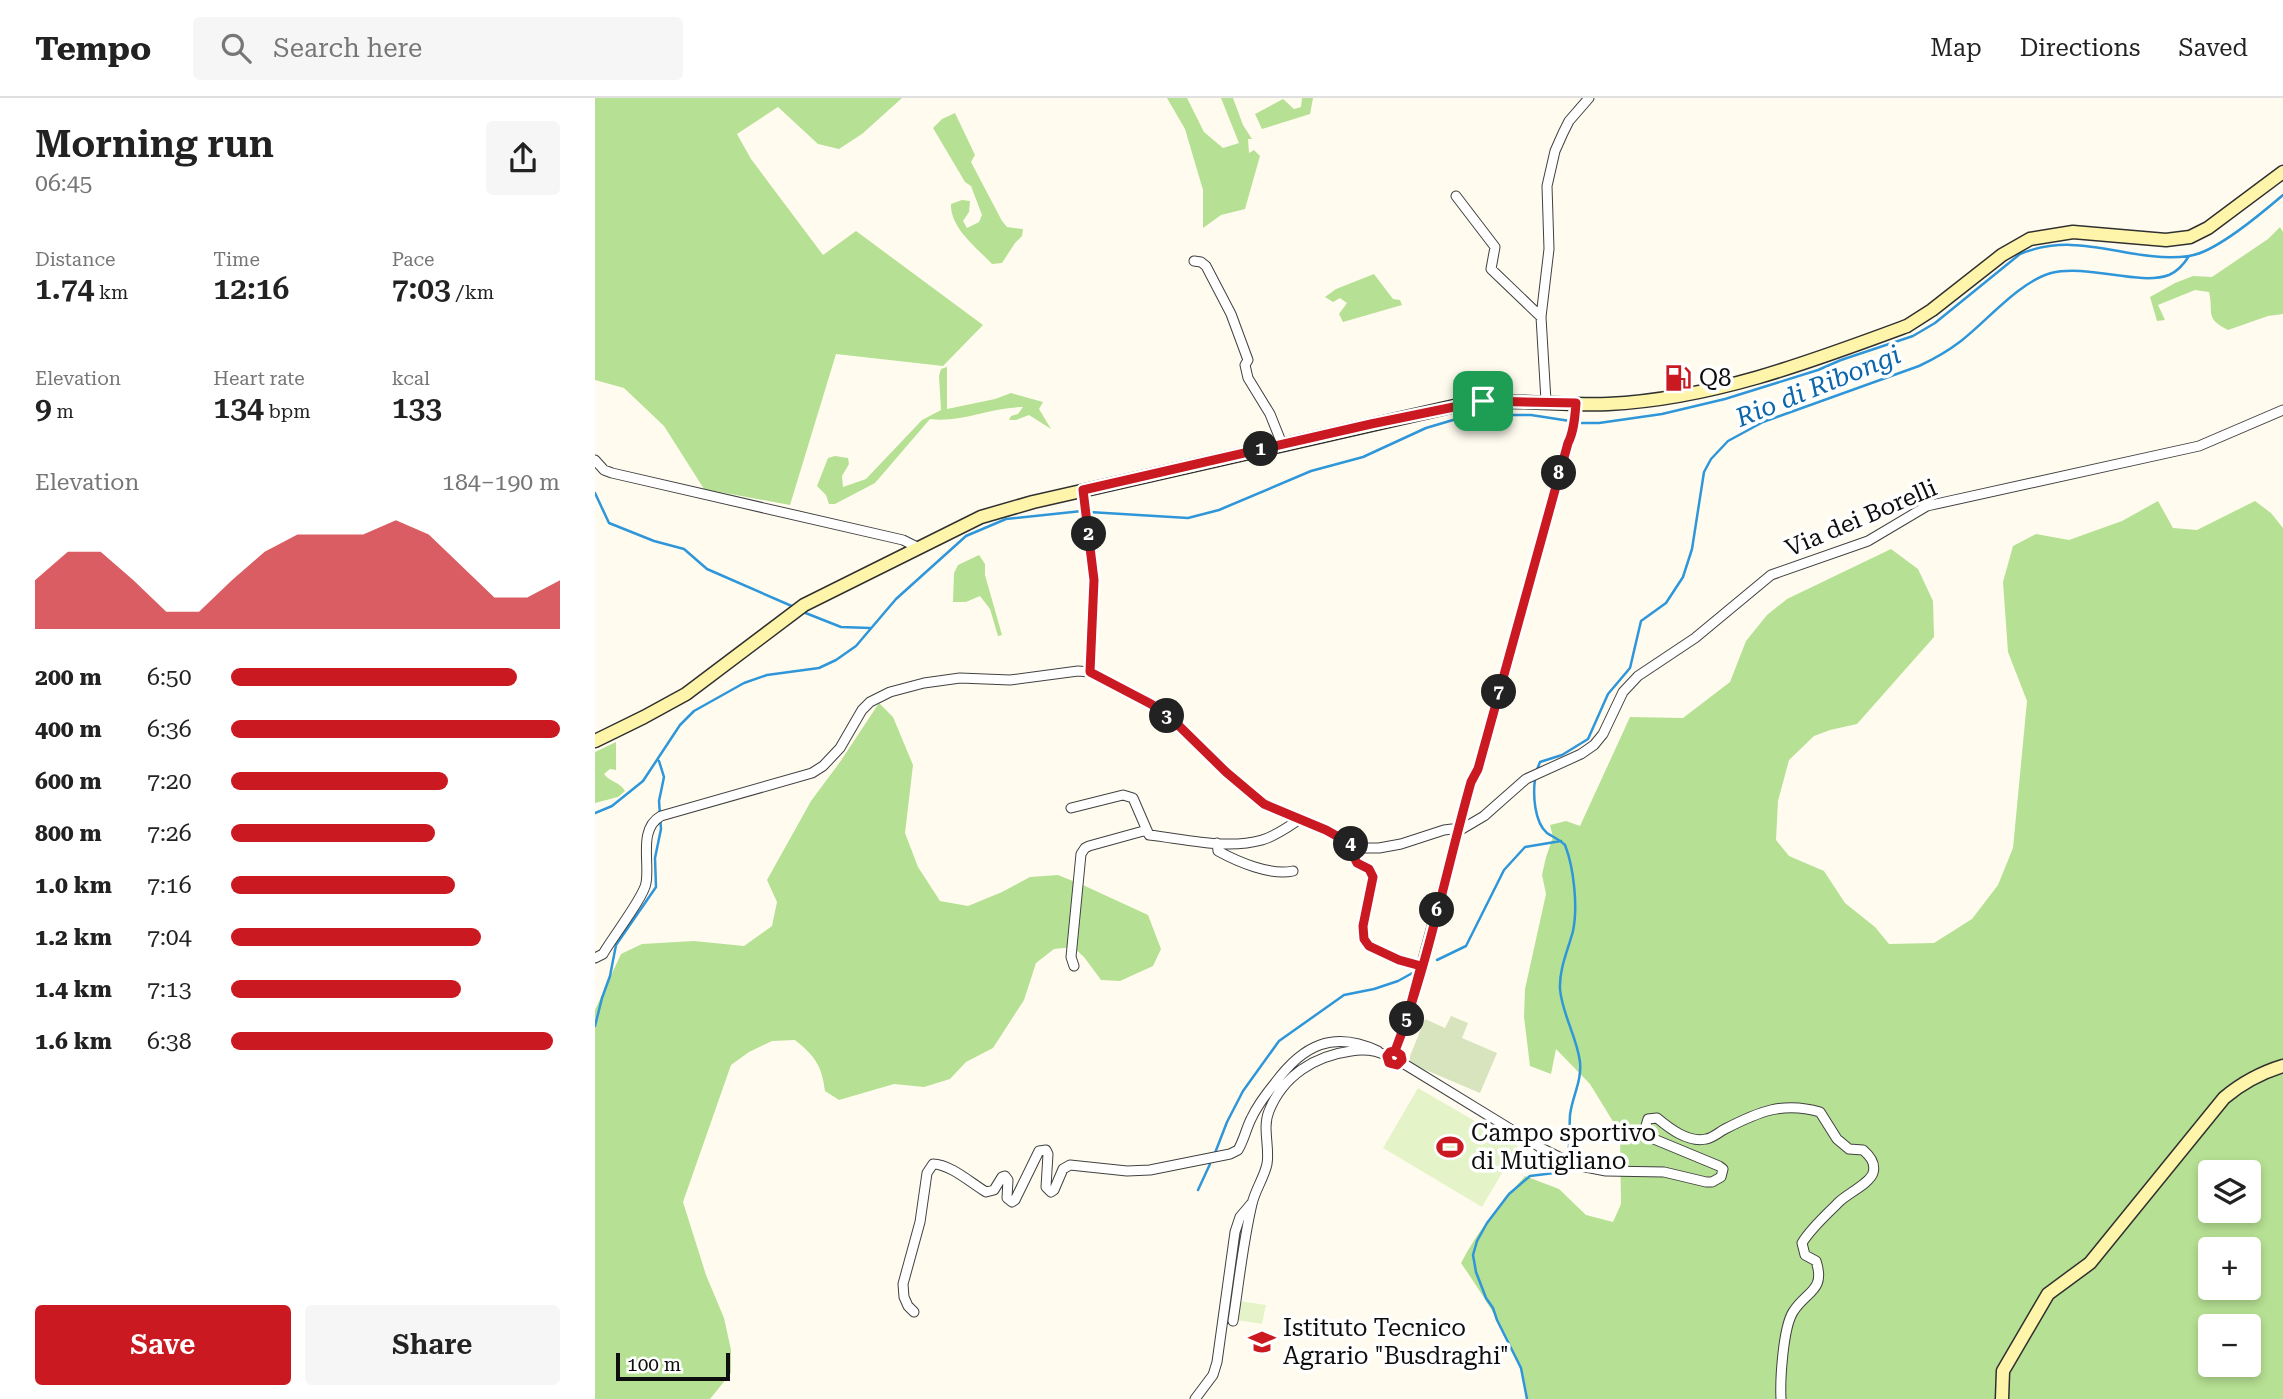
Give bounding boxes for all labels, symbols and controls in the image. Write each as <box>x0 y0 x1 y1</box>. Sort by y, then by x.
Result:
search box <box>193 17 683 80</box>
text: Tempo <box>35 29 151 68</box>
icon: search <box>217 29 255 67</box>
text: Search here <box>273 33 422 63</box>
text: Map <box>1930 34 1982 62</box>
text: Directions <box>2020 34 2140 62</box>
text: Saved <box>2178 34 2248 62</box>
button: share <box>486 121 560 195</box>
text: Morning run <box>35 122 274 166</box>
text: 06:45 <box>35 170 92 197</box>
text: Distance <box>35 248 115 271</box>
text: Time <box>213 248 260 271</box>
text: Pace <box>392 248 435 271</box>
text: 1.74 <box>35 271 94 306</box>
text: 12:16 <box>213 271 289 306</box>
text: 7:03 <box>392 271 451 306</box>
text: km <box>94 281 128 304</box>
text: /km <box>451 281 494 304</box>
water label: Rio di Ribongi <box>1730 339 1905 433</box>
fuel station icon: Q8 <box>1663 363 1693 393</box>
place label: Q8 <box>1699 364 1732 392</box>
text: Elevation <box>35 367 121 390</box>
text: Heart rate <box>213 367 305 390</box>
text: kcal <box>392 367 430 390</box>
pin <box>1453 371 1513 431</box>
icon: arrive <box>1464 382 1502 420</box>
text: 9 <box>35 390 52 425</box>
text: 134 <box>213 390 264 425</box>
text: 133 <box>392 390 442 425</box>
text: m <box>52 400 74 423</box>
text: bpm <box>264 400 311 423</box>
pin: 1 <box>1243 432 1279 466</box>
text: 1 <box>1255 437 1266 460</box>
pin: 8 <box>1541 456 1577 490</box>
text: 8 <box>1553 461 1564 484</box>
text: Elevation <box>35 469 139 496</box>
text: 184–190 m <box>442 469 560 496</box>
street label: Via dei Borelli <box>1781 473 1941 562</box>
pin: 2 <box>1071 516 1107 551</box>
text: 2 <box>1083 522 1094 545</box>
text: 200 m <box>35 664 102 691</box>
text: 6:50 <box>147 664 192 691</box>
pin: 7 <box>1481 674 1517 710</box>
text: 7 <box>1493 680 1504 703</box>
pin: 3 <box>1149 698 1185 734</box>
text: 3 <box>1161 704 1172 727</box>
text: 400 m <box>35 716 102 743</box>
text: 6:36 <box>147 716 192 743</box>
text: 600 m <box>35 768 102 795</box>
text: 7:20 <box>147 768 192 795</box>
text: 800 m <box>35 820 102 847</box>
text: 7:26 <box>147 820 192 847</box>
pin: 4 <box>1333 826 1369 862</box>
text: 4 <box>1345 832 1356 855</box>
text: 1.0 km <box>35 872 112 899</box>
text: 7:16 <box>147 872 192 899</box>
pin: 6 <box>1419 892 1455 928</box>
text: 6 <box>1431 898 1442 921</box>
text: 1.2 km <box>35 924 112 951</box>
text: 7:04 <box>147 924 192 951</box>
text: 1.4 km <box>35 976 112 1003</box>
text: 7:13 <box>147 976 192 1003</box>
pin: 5 <box>1389 1002 1425 1037</box>
text: 5 <box>1401 1007 1412 1030</box>
text: 1.6 km <box>35 1028 112 1055</box>
text: 6:38 <box>147 1028 192 1055</box>
place label: Campo sportivo di Mutigliano <box>1471 1119 1656 1175</box>
sports icon: Campo sportivo di Mutigliano <box>1435 1132 1465 1162</box>
map controls <box>2198 1160 2261 1377</box>
button: layers <box>2198 1160 2261 1223</box>
button: + <box>2198 1237 2261 1300</box>
button: Save <box>35 1305 291 1385</box>
button: Share <box>305 1305 560 1385</box>
place label: Istituto Tecnico Agrario "Busdraghi" <box>1283 1314 1509 1370</box>
button: − <box>2198 1314 2261 1377</box>
school or university icon: Istituto Tecnico Agrario "Busdraghi" <box>1247 1327 1277 1357</box>
scale bar <box>616 1350 730 1382</box>
text: 100 m <box>627 1353 681 1376</box>

